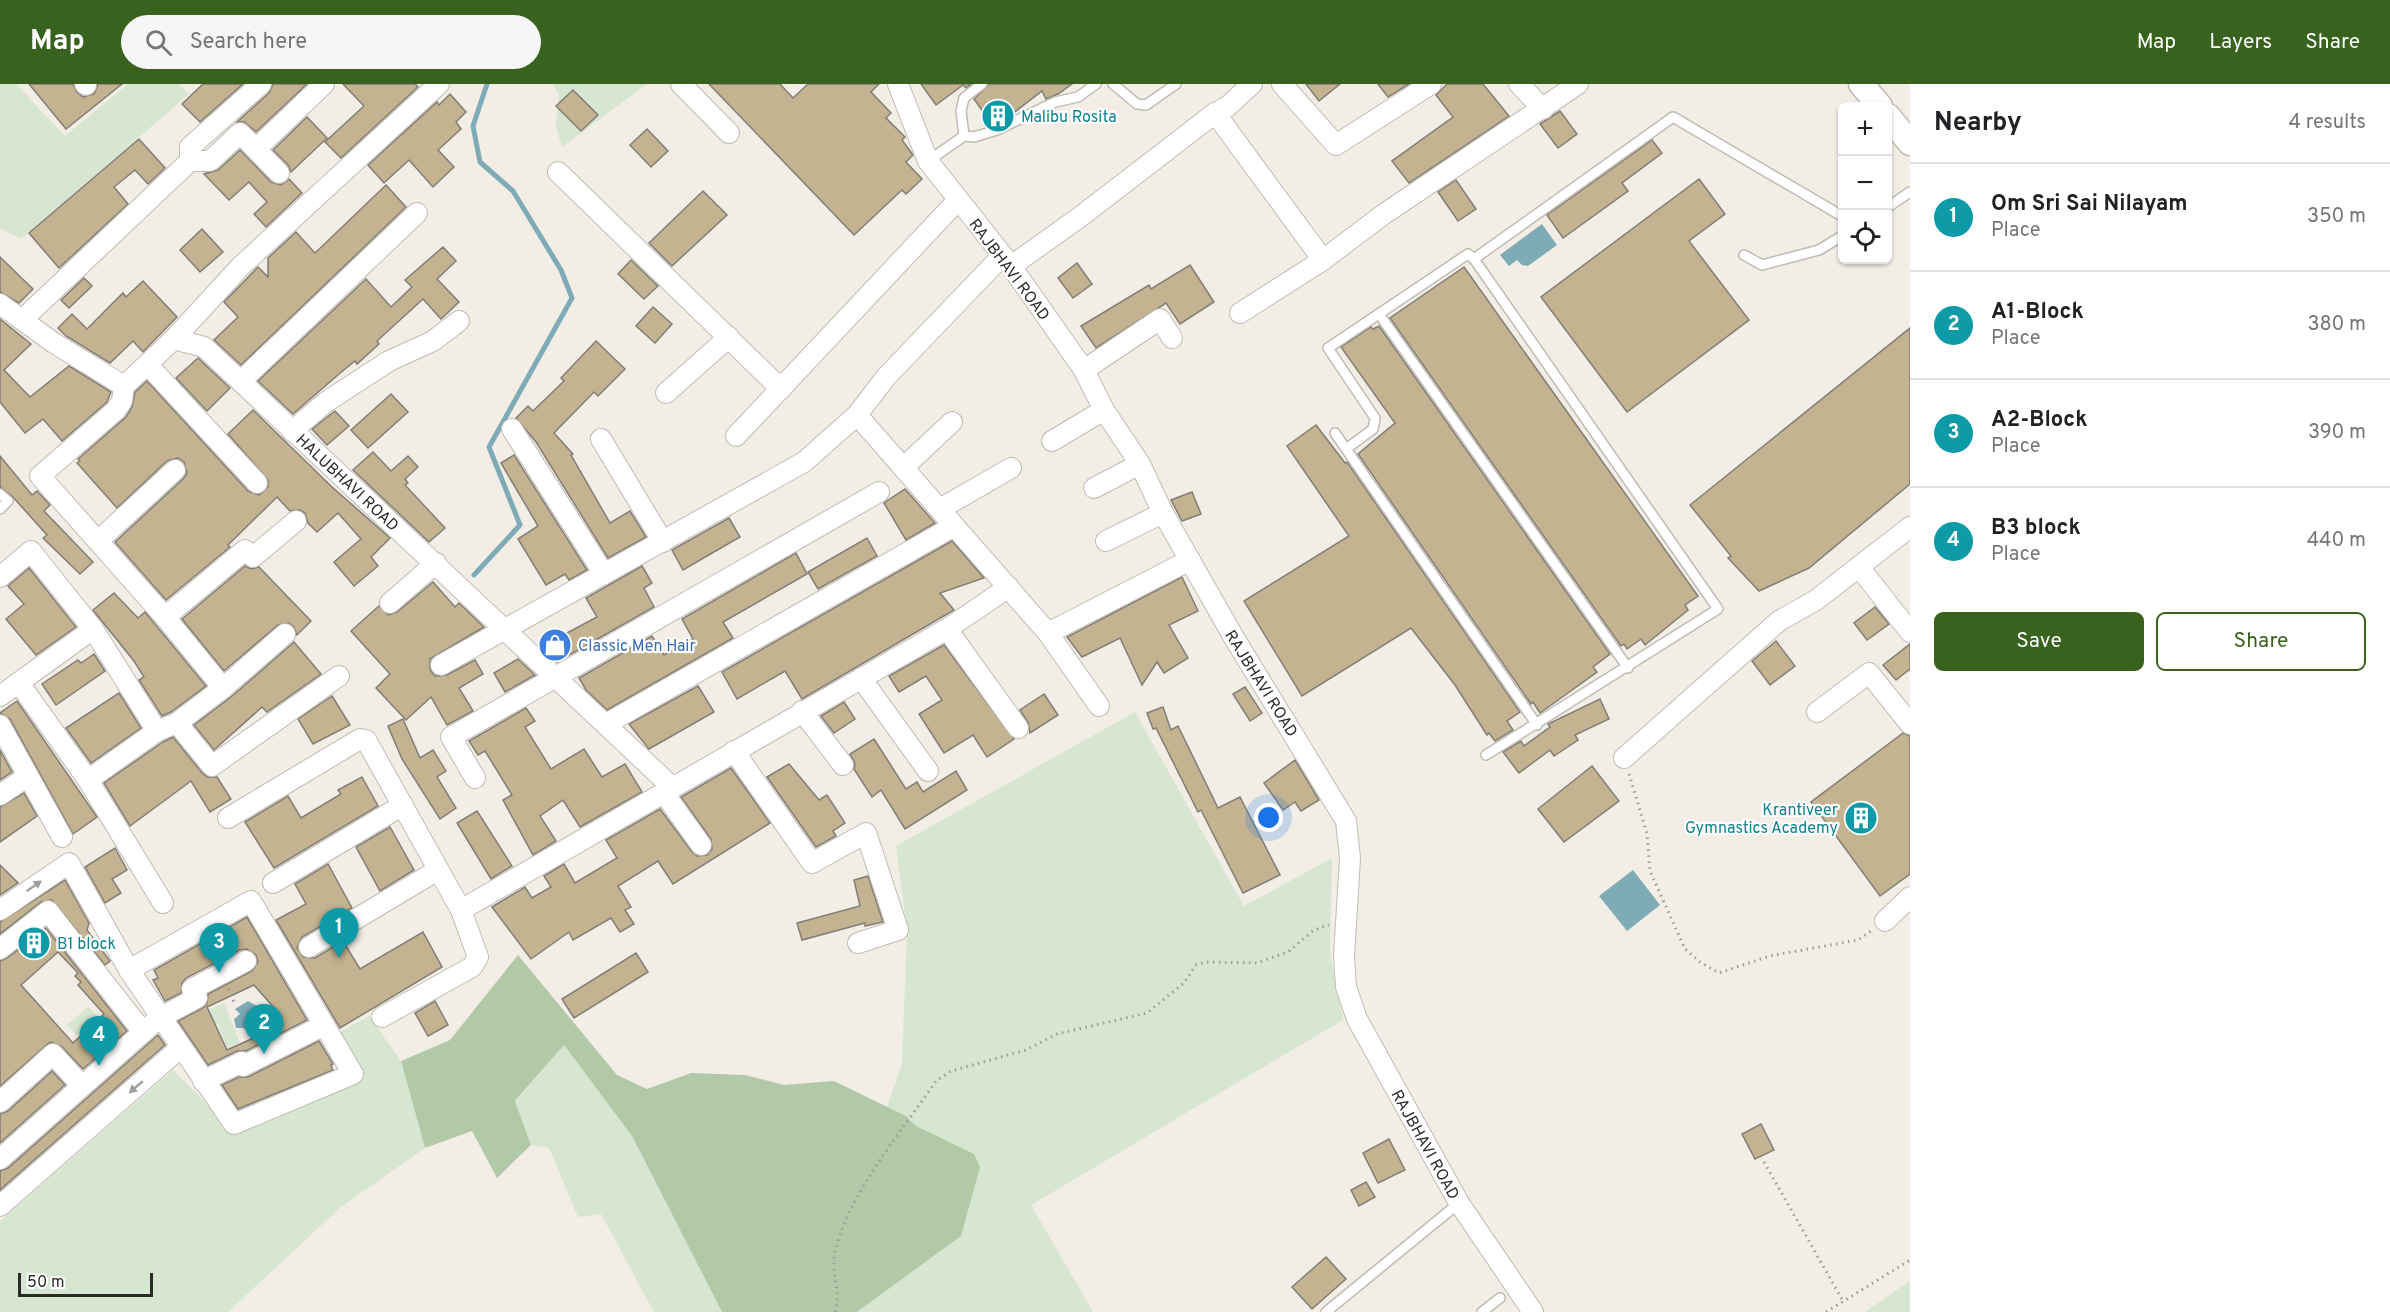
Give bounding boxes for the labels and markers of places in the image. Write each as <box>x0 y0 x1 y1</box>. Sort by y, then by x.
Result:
building icon: Malibu Rosita <box>980 98 1016 134</box>
place label: Malibu Rosita <box>1021 108 1117 128</box>
shop icon: Classic Men Hair <box>537 627 573 663</box>
place label: Classic Men Hair <box>578 637 696 657</box>
building icon: Krantiveer Gymnastics Academy <box>1843 800 1879 836</box>
place label: Krantiveer Gymnastics Academy <box>1685 801 1838 839</box>
pin: 1 <box>320 908 358 958</box>
pin: 3 <box>200 924 238 973</box>
building icon: B1 block <box>16 925 52 961</box>
place label: B1 block <box>57 935 116 955</box>
pin: 2 <box>244 1004 284 1054</box>
pin: 4 <box>80 1016 118 1066</box>

